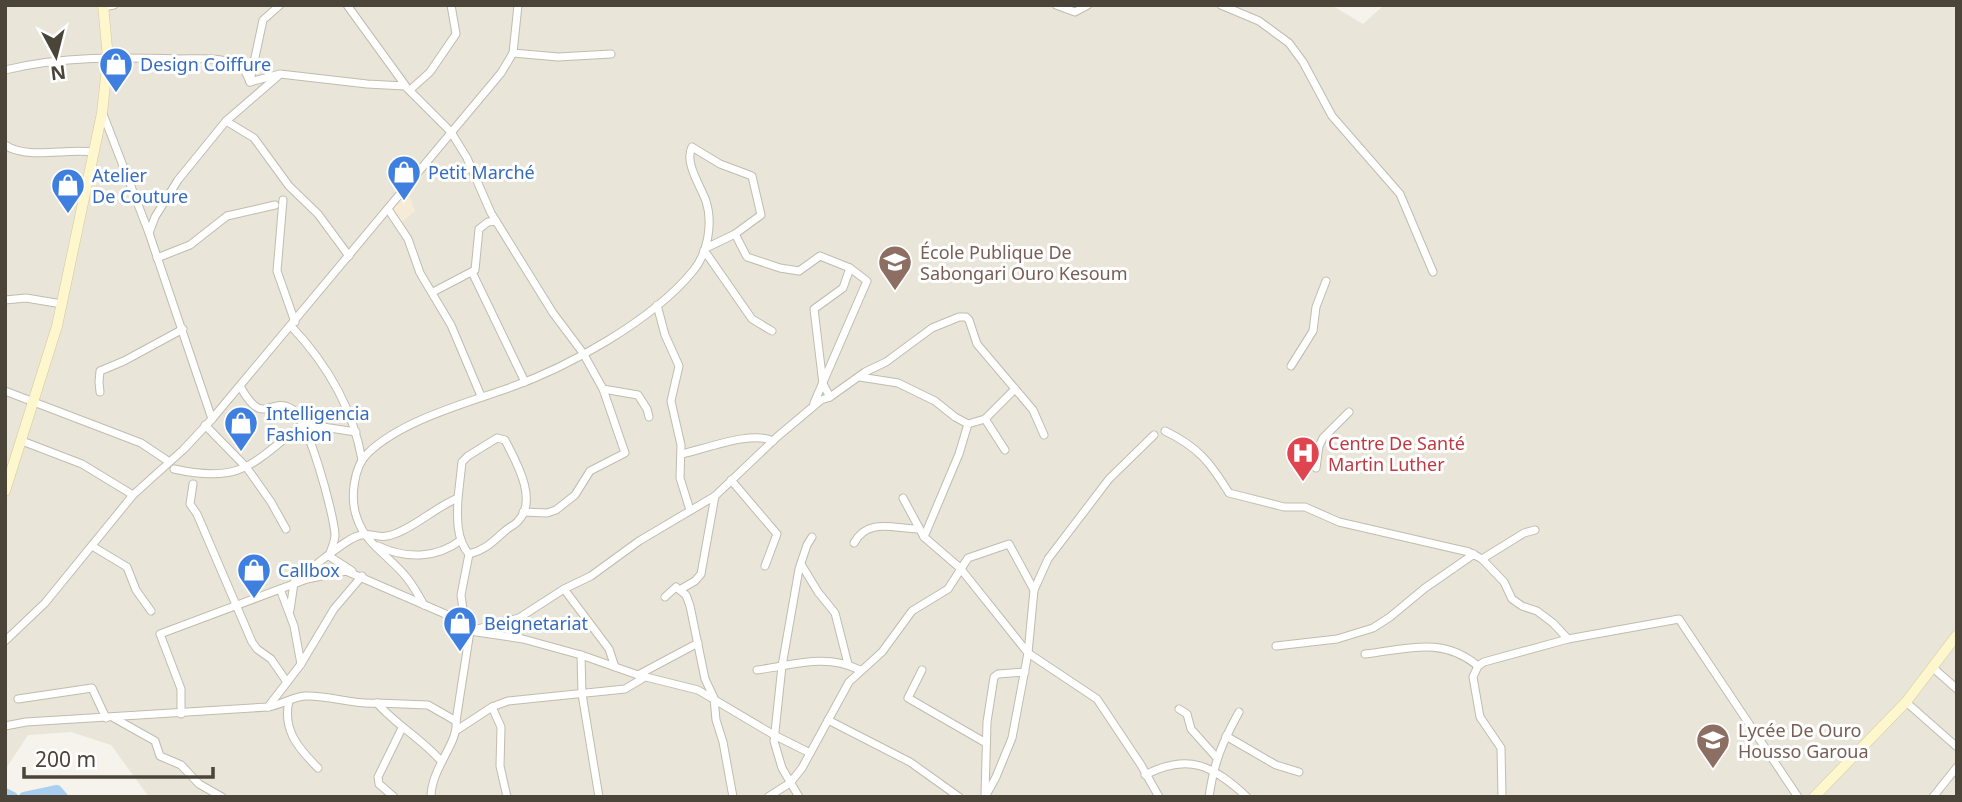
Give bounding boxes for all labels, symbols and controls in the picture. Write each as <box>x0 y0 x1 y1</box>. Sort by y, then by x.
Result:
north arrow <box>21 21 91 91</box>
shop icon: Design Coiffure <box>97 45 135 94</box>
place label: Design Coiffure <box>140 52 271 76</box>
text: N <box>49 59 67 87</box>
shop icon: Petit Marché <box>385 153 423 202</box>
place label: Petit Marché <box>428 160 535 184</box>
place label: Atelier De Couture <box>92 163 188 208</box>
shop icon: Atelier De Couture <box>49 166 87 215</box>
place label: École Publique De Sabongari Ouro Kesoum <box>920 240 1128 285</box>
school or university icon: École Publique De Sabongari Ouro Kesoum <box>876 243 914 292</box>
place label: Intelligencia Fashion <box>266 401 370 446</box>
shop icon: Intelligencia Fashion <box>222 404 260 453</box>
place label: Centre De Santé Martin Luther <box>1328 431 1465 476</box>
hospital icon: Centre De Santé Martin Luther <box>1284 434 1322 483</box>
shop icon: Callbox <box>235 551 273 600</box>
place label: Callbox <box>278 558 340 582</box>
shop icon: Beignetariat <box>441 604 479 653</box>
place label: Beignetariat <box>484 611 589 635</box>
place label: Lycée De Ouro Housso Garoua <box>1738 718 1869 763</box>
school or university icon: Lycée De Ouro Housso Garoua <box>1694 721 1732 770</box>
scale bar <box>24 736 214 780</box>
text: 200 m <box>35 745 96 773</box>

